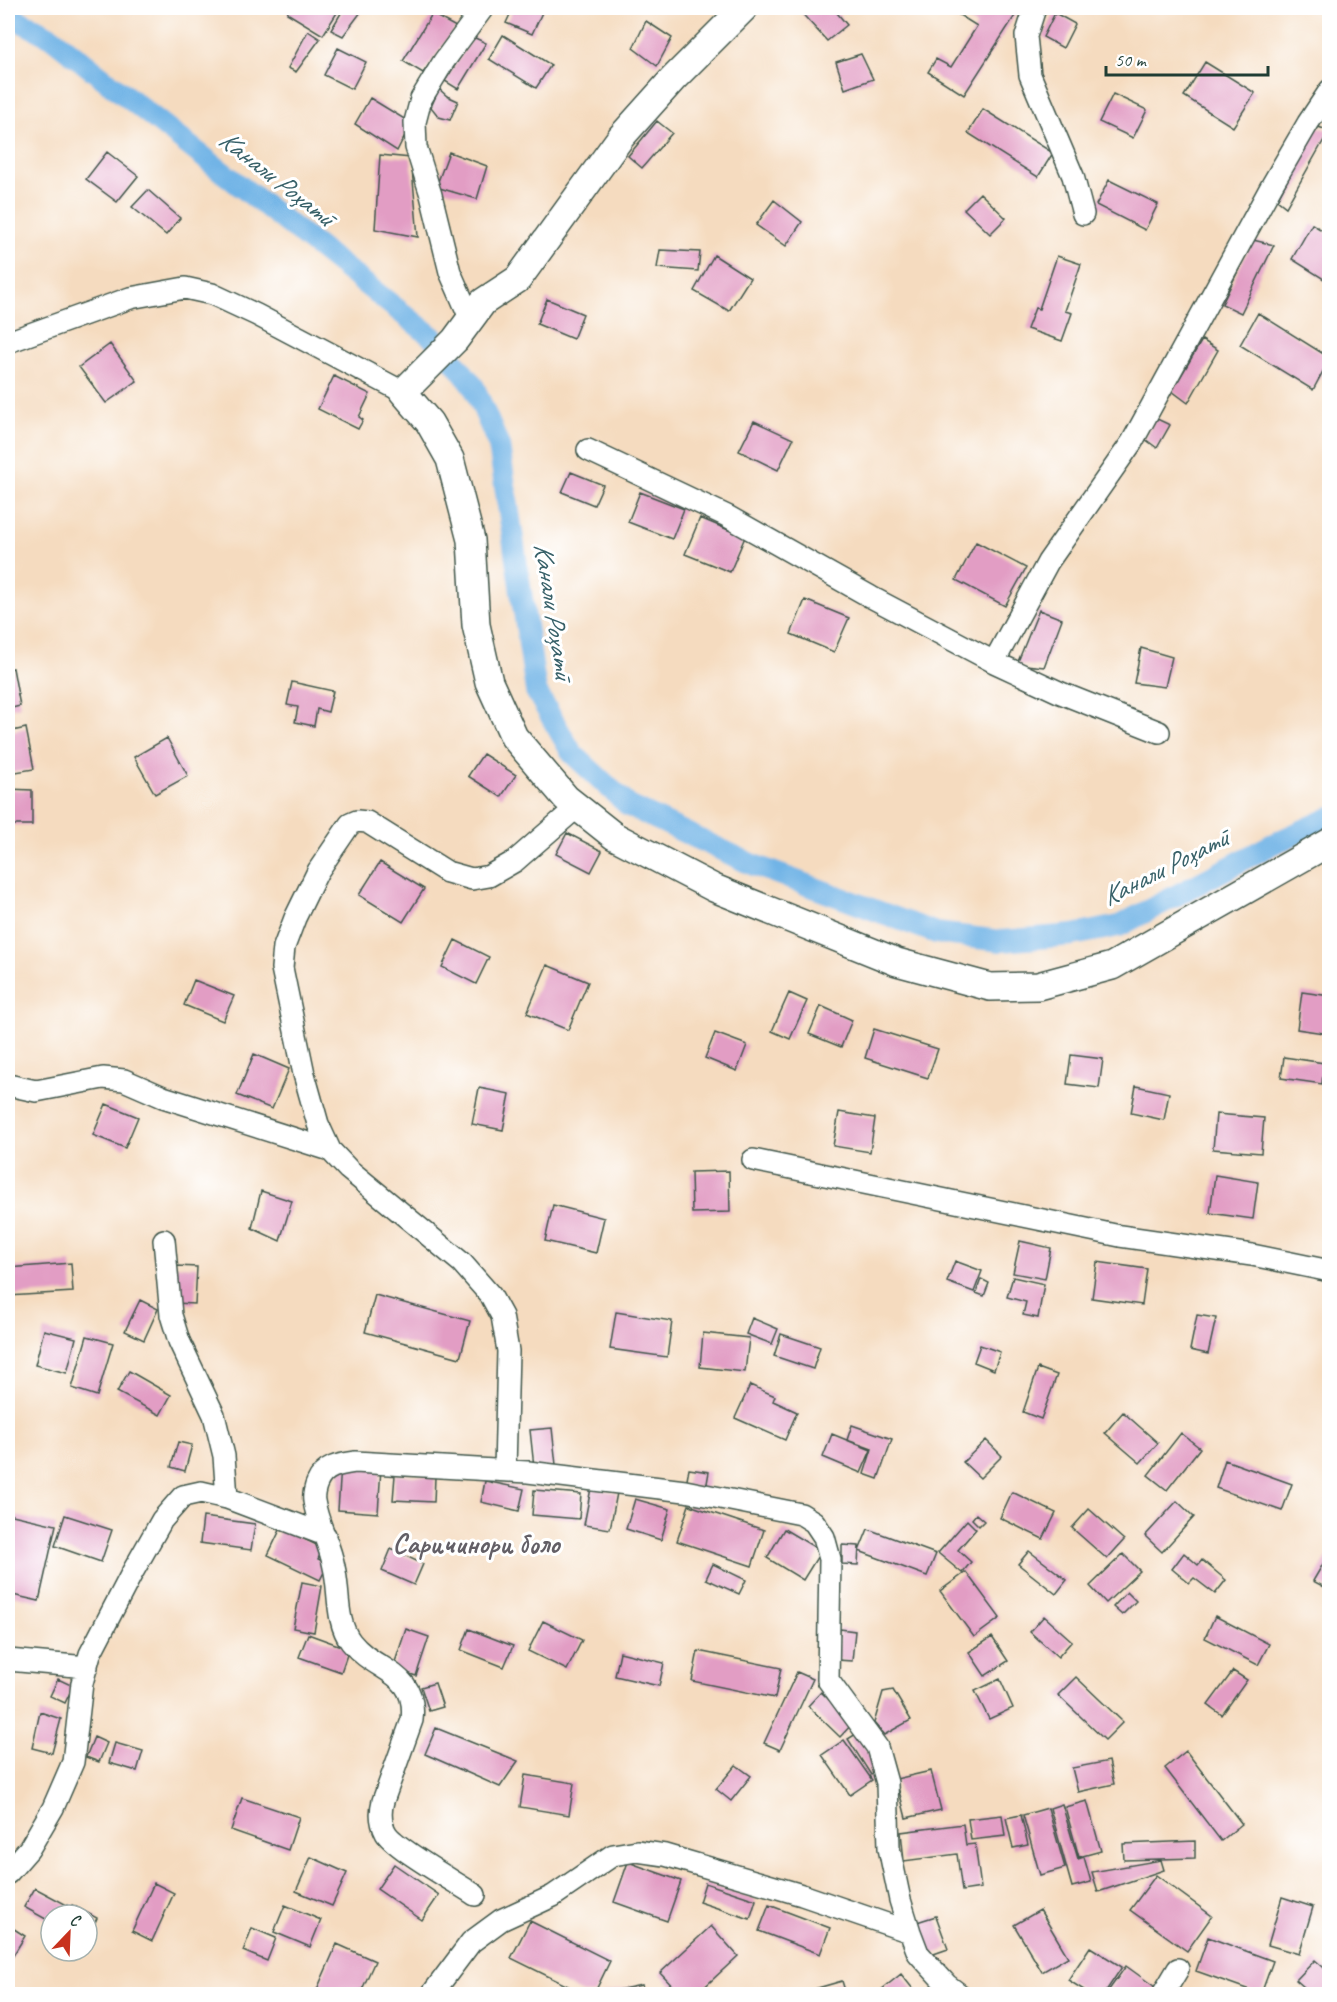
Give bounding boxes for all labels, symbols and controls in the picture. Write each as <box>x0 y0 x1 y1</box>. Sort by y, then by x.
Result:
scale bar <box>1106 39 1268 77</box>
text: 50 m <box>1115 49 1148 71</box>
water label: Канали Роҳатӣ <box>212 122 346 237</box>
water label: Канали Роҳатӣ <box>526 540 582 687</box>
water label: Канали Роҳатӣ <box>1096 818 1239 913</box>
district label: Саричинори боло <box>393 1526 561 1561</box>
north arrow <box>39 1903 99 1963</box>
text: С <box>67 1909 84 1932</box>

